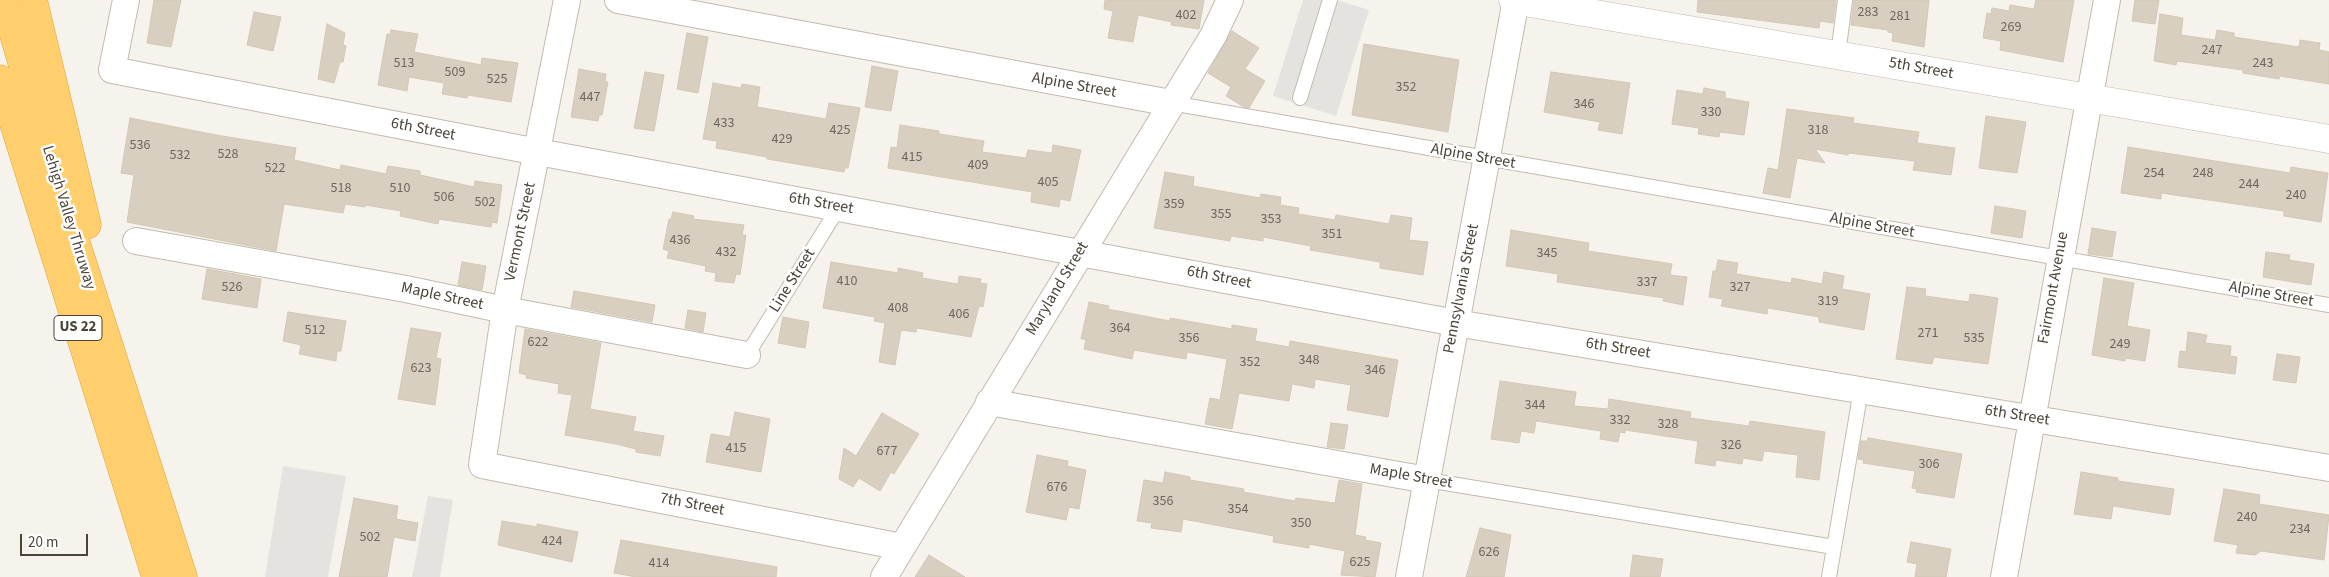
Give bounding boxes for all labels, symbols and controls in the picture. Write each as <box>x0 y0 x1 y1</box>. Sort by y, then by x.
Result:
house number: 283 <box>1858 5 1878 21</box>
house number: 402 <box>1176 8 1196 24</box>
house number: 281 <box>1890 9 1910 25</box>
house number: 269 <box>2001 20 2021 36</box>
house number: 247 <box>2202 43 2222 59</box>
street label: 5th Street <box>1887 54 1955 84</box>
house number: 513 <box>394 56 414 72</box>
house number: 243 <box>2253 56 2273 72</box>
house number: 509 <box>445 65 465 81</box>
street label: Alpine Street <box>1030 69 1118 103</box>
house number: 525 <box>487 72 507 88</box>
house number: 352 <box>1396 80 1416 96</box>
house number: 447 <box>580 90 600 106</box>
house number: 346 <box>1574 97 1594 113</box>
house number: 330 <box>1701 105 1721 121</box>
street label: 6th Street <box>389 114 457 146</box>
house number: 433 <box>714 116 734 132</box>
house number: 425 <box>830 123 850 139</box>
house number: 318 <box>1808 123 1828 139</box>
house number: 429 <box>772 132 792 148</box>
house number: 536 <box>130 138 150 154</box>
street label: Alpine Street <box>1429 140 1517 174</box>
street label: Lehigh Valley Thruway <box>37 144 99 292</box>
house number: 528 <box>218 147 238 163</box>
house number: 532 <box>170 148 190 164</box>
house number: 415 <box>902 150 922 166</box>
house number: 409 <box>968 158 988 174</box>
house number: 522 <box>265 161 285 177</box>
house number: 254 <box>2144 166 2164 182</box>
house number: 248 <box>2193 166 2213 182</box>
house number: 405 <box>1038 175 1058 191</box>
house number: 244 <box>2239 177 2259 193</box>
house number: 518 <box>331 181 351 197</box>
house number: 510 <box>390 181 410 197</box>
street label: Vermont Street <box>501 181 541 283</box>
house number: 240 <box>2286 188 2306 204</box>
street label: 6th Street <box>787 189 855 219</box>
house number: 506 <box>434 190 454 206</box>
house number: 502 <box>475 195 495 211</box>
house number: 359 <box>1164 197 1184 213</box>
house number: 355 <box>1211 207 1231 223</box>
street label: Alpine Street <box>1828 209 1916 243</box>
house number: 353 <box>1261 212 1281 228</box>
street label: Pennsylvania Street <box>1440 223 1484 355</box>
house number: 351 <box>1322 227 1342 243</box>
street label: Fairmont Avenue <box>2035 230 2073 346</box>
house number: 436 <box>670 233 690 249</box>
street label: Maryland Street <box>1022 239 1094 339</box>
house number: 432 <box>716 245 736 261</box>
street label: Line Street <box>766 246 820 316</box>
house number: 345 <box>1537 246 1557 262</box>
street label: 6th Street <box>1185 262 1253 294</box>
house number: 410 <box>837 274 857 290</box>
house number: 337 <box>1637 275 1657 291</box>
street label: Alpine Street <box>2227 278 2315 312</box>
street label: Maple Street <box>399 279 485 315</box>
house number: 526 <box>222 280 242 296</box>
house number: 327 <box>1730 280 1750 296</box>
house number: 319 <box>1818 294 1838 310</box>
house number: 408 <box>888 301 908 317</box>
house number: 406 <box>949 307 969 323</box>
road number: US 22 <box>54 316 102 340</box>
house number: 364 <box>1110 321 1130 337</box>
house number: 512 <box>305 323 325 339</box>
house number: 271 <box>1918 326 1938 342</box>
house number: 356 <box>1179 331 1199 347</box>
house number: 535 <box>1964 331 1984 347</box>
street label: 6th Street <box>1584 334 1652 364</box>
house number: 622 <box>528 335 548 351</box>
house number: 249 <box>2110 337 2130 353</box>
house number: 348 <box>1299 353 1319 369</box>
house number: 352 <box>1240 355 1260 371</box>
house number: 623 <box>411 361 431 377</box>
house number: 346 <box>1365 363 1385 379</box>
house number: 344 <box>1525 398 1545 414</box>
street label: 6th Street <box>1983 401 2051 431</box>
house number: 332 <box>1610 413 1630 429</box>
house number: 328 <box>1658 417 1678 433</box>
house number: 326 <box>1721 438 1741 454</box>
house number: 415 <box>726 441 746 457</box>
house number: 677 <box>877 444 897 460</box>
house number: 306 <box>1919 457 1939 473</box>
street label: Maple Street <box>1368 460 1454 494</box>
house number: 676 <box>1047 480 1067 496</box>
street label: 7th Street <box>658 489 726 521</box>
house number: 356 <box>1153 494 1173 510</box>
house number: 354 <box>1228 502 1248 518</box>
house number: 240 <box>2237 510 2257 526</box>
house number: 350 <box>1291 516 1311 532</box>
house number: 234 <box>2290 522 2310 538</box>
scale bar <box>22 524 90 556</box>
house number: 502 <box>360 530 380 546</box>
text: 20 m <box>28 532 58 553</box>
house number: 424 <box>542 534 562 550</box>
house number: 626 <box>1479 545 1499 561</box>
house number: 625 <box>1350 555 1370 571</box>
house number: 414 <box>649 556 669 572</box>

